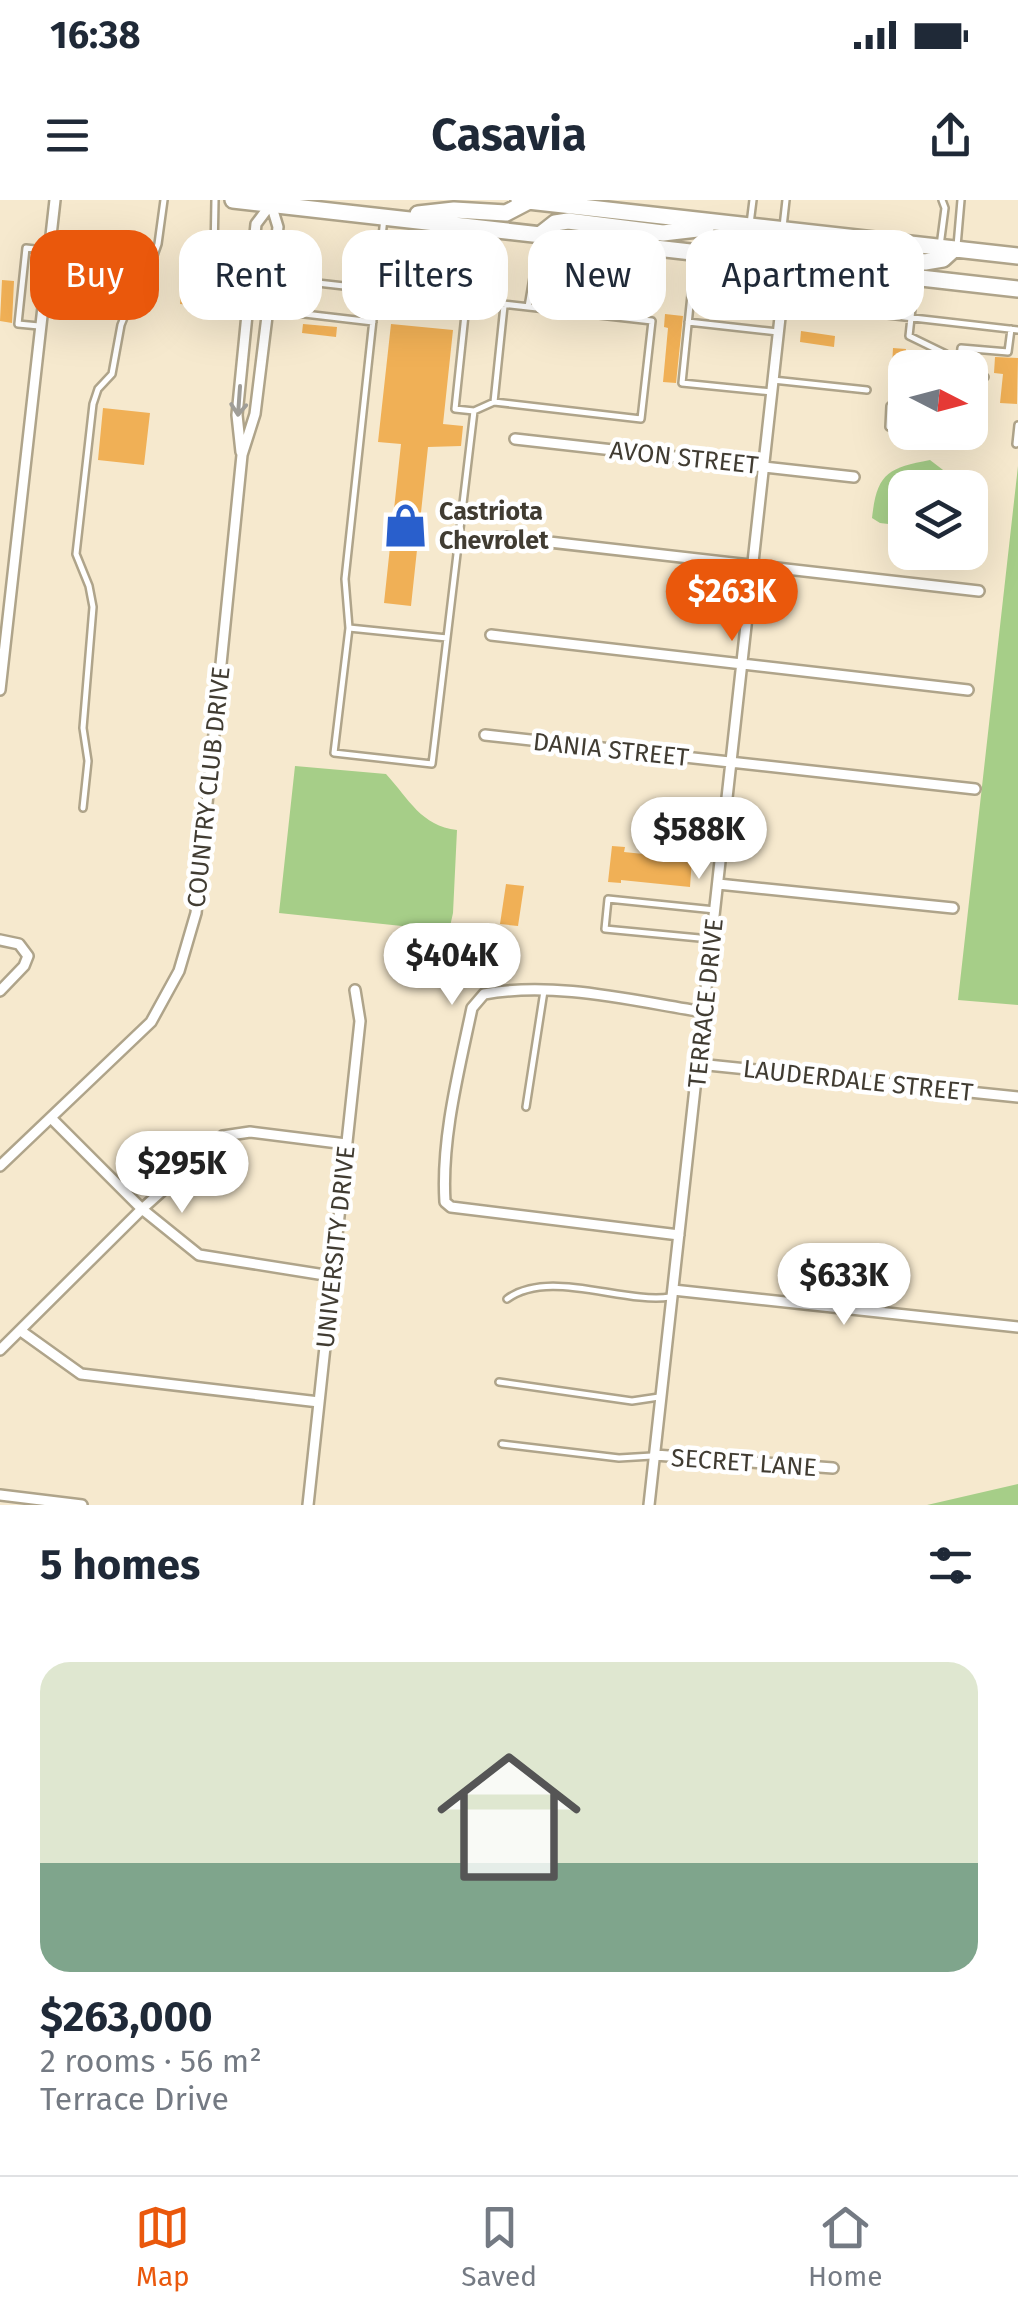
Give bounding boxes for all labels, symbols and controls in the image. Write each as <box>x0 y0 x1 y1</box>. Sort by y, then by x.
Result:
text: 16:38 <box>50 12 141 58</box>
icon: menu <box>40 108 95 163</box>
text: Casavia <box>431 108 587 162</box>
icon: share <box>923 108 978 163</box>
chip: Buy <box>30 230 159 320</box>
chip: Rent <box>179 230 322 320</box>
chip: Filters <box>342 230 508 320</box>
chip: New <box>528 230 666 320</box>
chip: Apartment <box>686 230 924 320</box>
north arrow <box>888 350 988 450</box>
map controls <box>888 350 988 570</box>
one-way arrow <box>229 384 248 416</box>
street label: AVON STREET <box>608 435 760 481</box>
button: layers <box>888 470 988 570</box>
place label: Castriota Chevrolet <box>439 497 549 556</box>
shop icon: Castriota Chevrolet <box>382 501 430 549</box>
pin: $263K <box>662 559 802 644</box>
text: $263K <box>688 572 776 610</box>
street label: COUNTRY CLUB DRIVE <box>181 665 237 909</box>
street label: DANIA STREET <box>532 727 690 773</box>
pin: $588K <box>629 797 769 882</box>
text: $588K <box>653 810 745 848</box>
street label: TERRACE DRIVE <box>682 917 730 1089</box>
pin: $404K <box>382 923 522 1008</box>
text: $404K <box>406 936 498 974</box>
street label: LAUDERDALE STREET <box>741 1054 974 1108</box>
pin: $295K <box>112 1131 252 1216</box>
text: $295K <box>138 1144 226 1182</box>
street label: UNIVERSITY DRIVE <box>310 1144 362 1350</box>
pin: $633K <box>774 1243 914 1328</box>
text: $633K <box>800 1256 888 1294</box>
street label: SECRET LANE <box>670 1443 818 1483</box>
icon: filters <box>923 1538 978 1593</box>
text: 5 homes <box>40 1540 200 1590</box>
icon: home <box>419 1727 599 1907</box>
text: $263,000 <box>40 1992 213 2042</box>
text: 2 rooms · 56 m² <box>40 2042 262 2080</box>
text: Terrace Drive <box>40 2080 229 2118</box>
tab: Map <box>135 2200 190 2293</box>
tab: Saved <box>461 2200 537 2293</box>
tab: Home <box>808 2200 883 2293</box>

